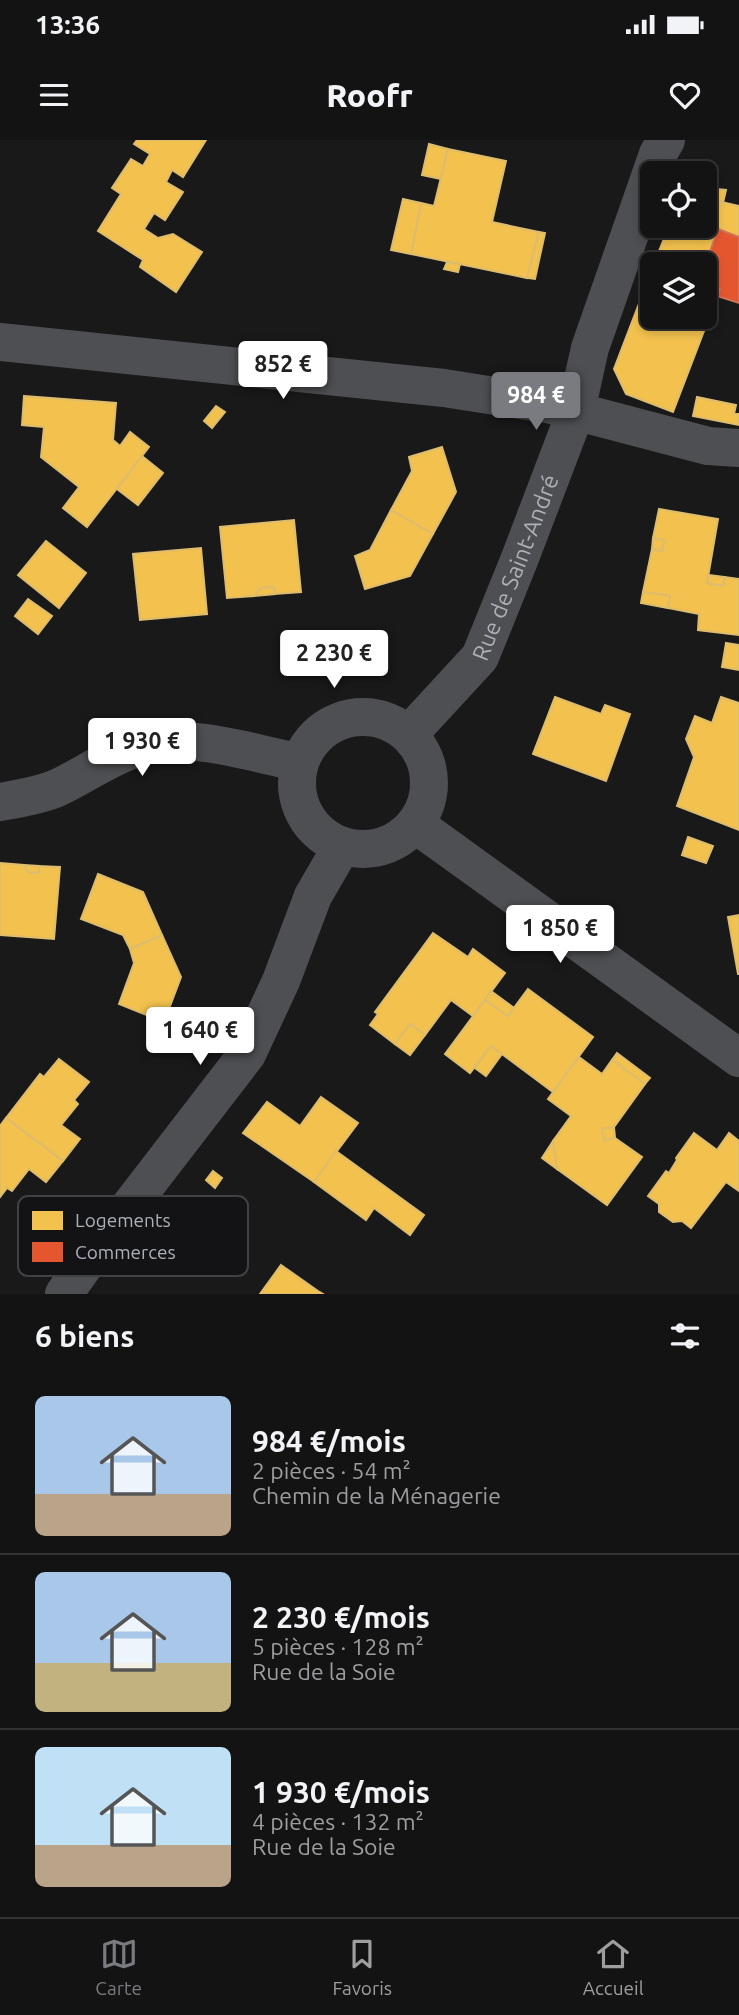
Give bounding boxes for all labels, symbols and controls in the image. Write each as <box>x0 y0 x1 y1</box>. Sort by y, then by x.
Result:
text: 13:36 <box>35 10 100 39</box>
icon: menu <box>35 76 73 114</box>
icon: heart <box>666 76 704 114</box>
text: Roofr <box>326 77 413 113</box>
map controls <box>640 161 717 329</box>
button: locate <box>640 161 717 238</box>
button: layers <box>640 252 717 329</box>
pin: 852 € <box>234 342 332 401</box>
text: 852 € <box>254 351 312 376</box>
pin: 984 € <box>487 372 585 432</box>
text: 984 € <box>507 382 565 407</box>
street label: Rue de Saint-André <box>467 471 563 664</box>
pin: 2 230 € <box>269 630 399 690</box>
text: 2 230 € <box>296 640 372 665</box>
pin: 1 930 € <box>77 718 207 778</box>
text: 1 930 € <box>104 728 180 753</box>
pin: 1 850 € <box>495 906 625 965</box>
text: 1 850 € <box>522 915 598 940</box>
pin: 1 640 € <box>135 1007 265 1067</box>
text: 1 640 € <box>162 1017 238 1042</box>
legend <box>18 1196 248 1276</box>
text: Logements <box>75 1209 171 1231</box>
text: Commerces <box>75 1241 176 1263</box>
icon: filters <box>666 1317 704 1355</box>
text: 6 biens <box>35 1319 134 1353</box>
icon: home <box>91 1424 175 1508</box>
text: 984 €/mois <box>252 1424 406 1458</box>
text: 2 pièces · 54 m² <box>252 1458 411 1483</box>
text: Chemin de la Ménagerie <box>252 1483 501 1508</box>
icon: home <box>91 1600 175 1684</box>
text: 2 230 €/mois <box>252 1600 430 1634</box>
text: 5 pièces · 128 m² <box>252 1634 424 1659</box>
text: Rue de la Soie <box>252 1659 396 1684</box>
icon: home <box>91 1775 175 1859</box>
text: 1 930 €/mois <box>252 1775 430 1809</box>
text: 4 pièces · 132 m² <box>252 1809 424 1834</box>
text: Rue de la Soie <box>252 1834 396 1859</box>
tab: Carte <box>95 1935 142 1999</box>
tab: Favoris <box>333 1935 392 1999</box>
tab: Accueil <box>583 1935 644 1999</box>

